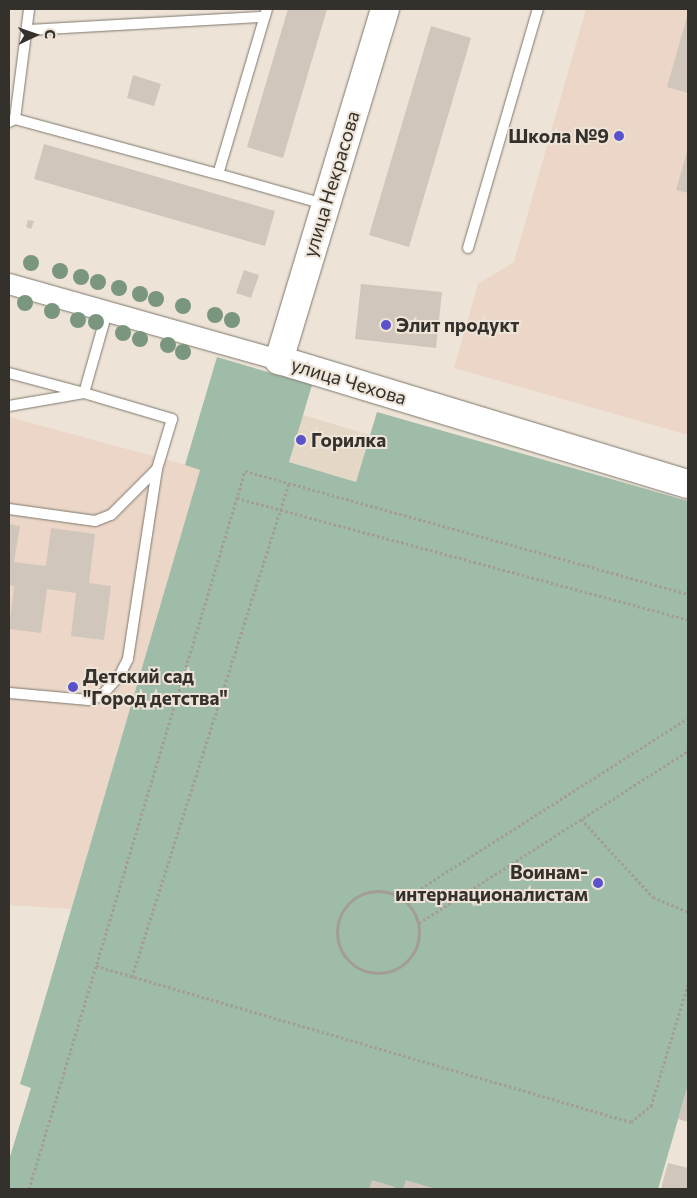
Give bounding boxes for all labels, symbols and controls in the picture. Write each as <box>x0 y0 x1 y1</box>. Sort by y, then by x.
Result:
north arrow <box>10 10 60 60</box>
text: С <box>42 29 59 39</box>
street label: улица Некрасова <box>298 108 364 260</box>
place label: Школа №9 <box>508 125 609 147</box>
marker: Школа №9 <box>613 130 625 142</box>
place label: Элит продукт <box>396 314 519 336</box>
marker: Элит продукт <box>380 319 392 331</box>
street label: улица Чехова <box>289 353 409 409</box>
place label: Горилка <box>311 429 386 451</box>
marker: Горилка <box>295 434 307 446</box>
place label: Детский сад "Город детства" <box>83 665 228 709</box>
marker: Детский сад "Город детства" <box>67 681 79 693</box>
place label: Воинам- интернационалистам <box>395 861 588 905</box>
marker: Воинам- интернационалистам <box>592 877 604 889</box>

